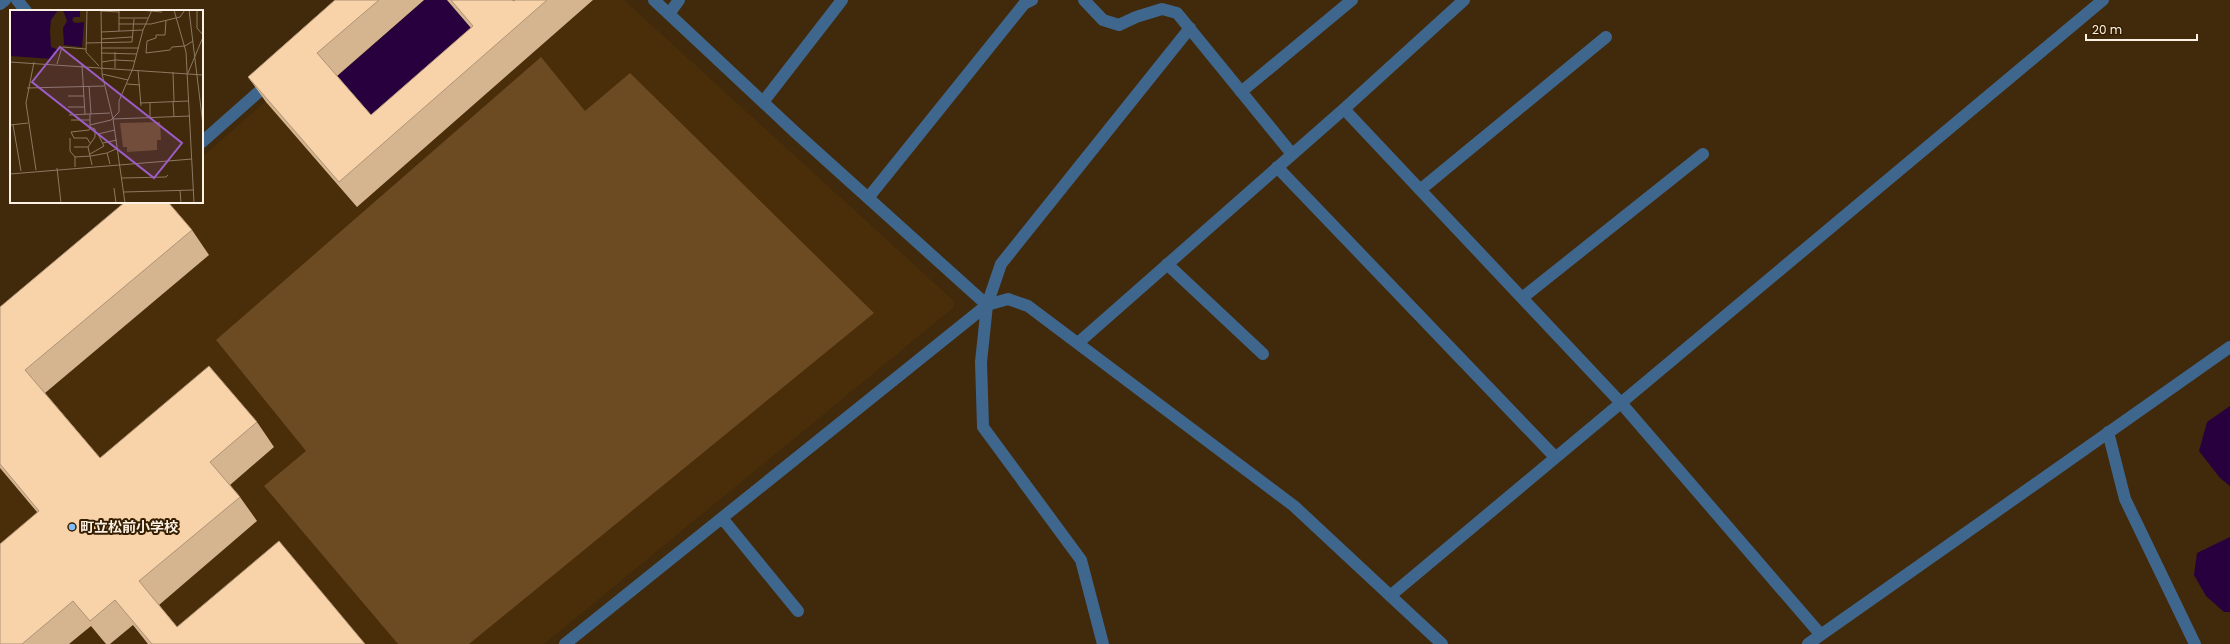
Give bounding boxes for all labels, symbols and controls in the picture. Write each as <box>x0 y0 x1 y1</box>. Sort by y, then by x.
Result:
inset map <box>10 10 203 203</box>
scale bar <box>2086 16 2197 42</box>
text: 20 m <box>2092 21 2122 38</box>
place label: 町立松前小学校 <box>80 517 178 537</box>
marker: 町立松前小学校 <box>67 522 77 532</box>

